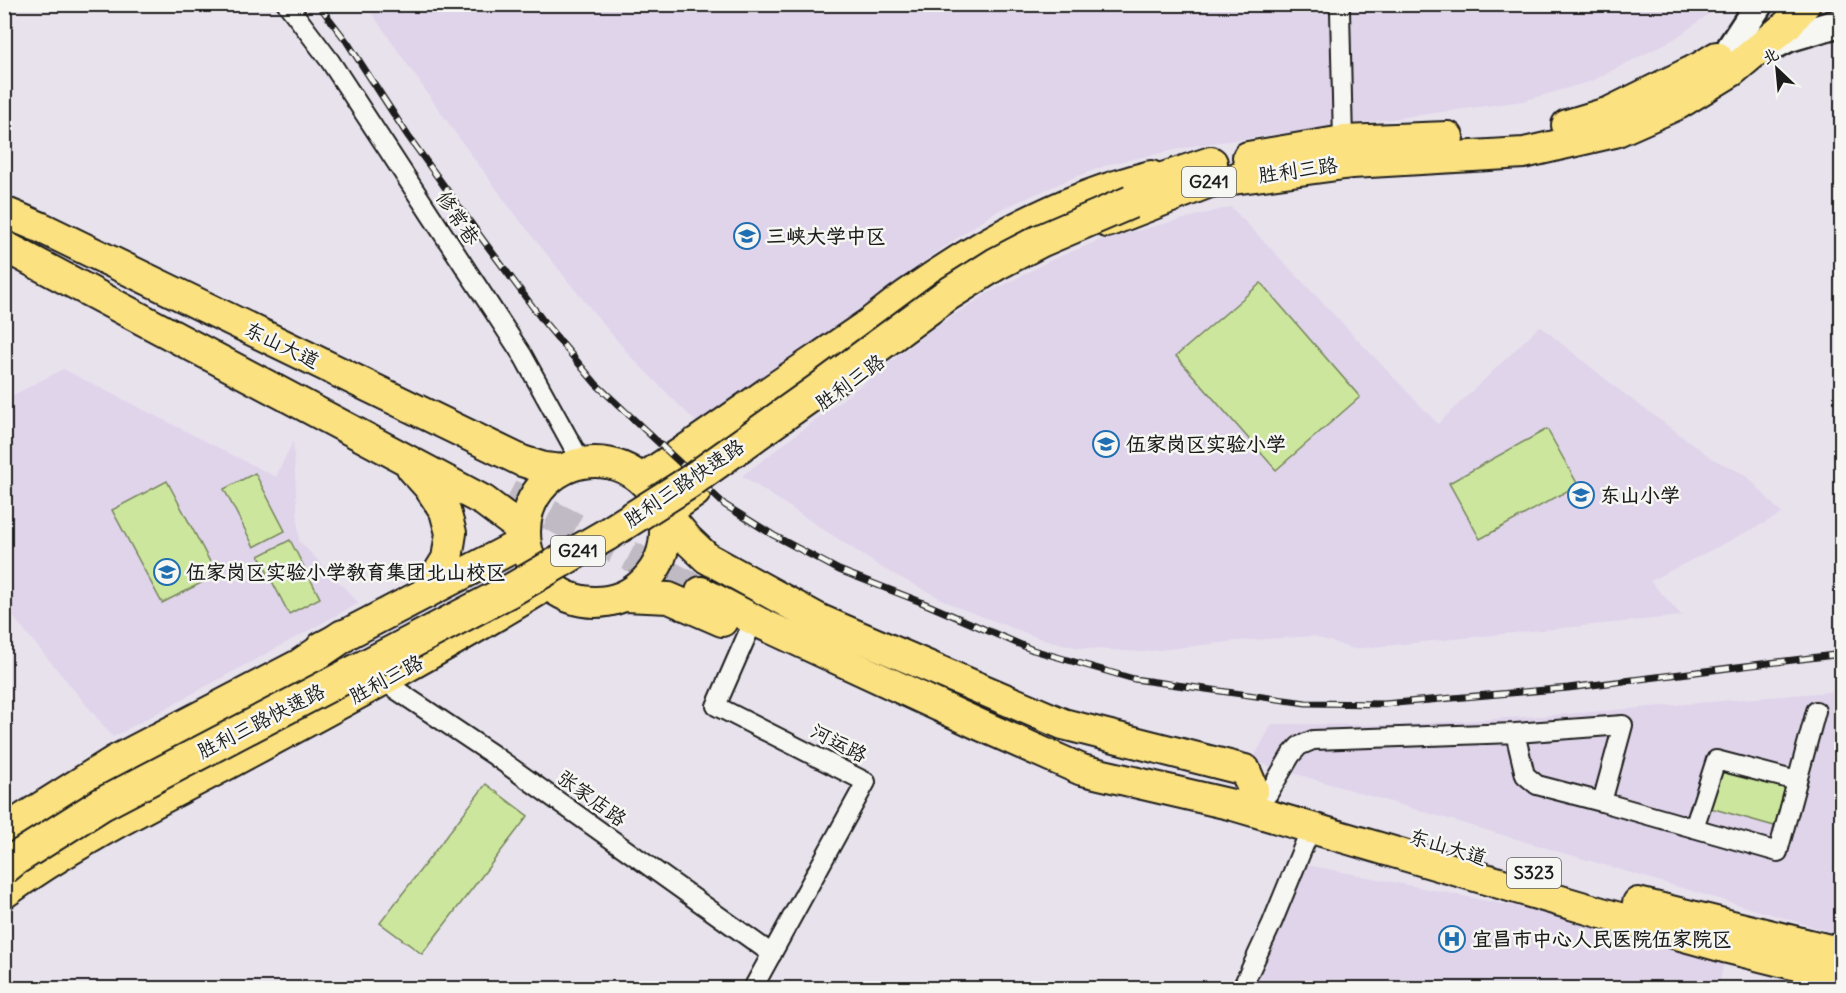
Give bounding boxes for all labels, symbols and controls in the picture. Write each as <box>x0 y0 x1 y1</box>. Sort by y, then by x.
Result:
north arrow <box>1747 39 1807 99</box>
text: 北 <box>1759 43 1782 68</box>
street label: 胜利三路 <box>1257 151 1340 187</box>
road number: G241 <box>1182 167 1236 197</box>
street label: 修常巷 <box>431 186 486 250</box>
school or university icon: 三峡大学中区 <box>732 221 762 251</box>
place label: 三峡大学中区 <box>766 223 886 248</box>
street label: 东山大道 <box>241 316 324 373</box>
street label: 胜利三路 <box>810 347 890 415</box>
school or university icon: 伍家岗区实验小学 <box>1091 429 1121 459</box>
place label: 伍家岗区实验小学 <box>1126 431 1286 456</box>
street label: 胜利三路快速路 <box>619 433 750 532</box>
school or university icon: 东山小学 <box>1566 480 1596 510</box>
place label: 东山小学 <box>1600 482 1680 507</box>
road number: G241 <box>551 536 605 566</box>
school or university icon: 伍家岗区实验小学教育集团北山校区 <box>152 557 182 587</box>
place label: 伍家岗区实验小学教育集团北山校区 <box>186 559 506 584</box>
street label: 胜利三路 <box>345 648 428 708</box>
street label: 胜利三路快速路 <box>193 677 330 763</box>
street label: 河运路 <box>807 718 873 768</box>
street label: 张家店路 <box>553 764 633 832</box>
street label: 东山大道 <box>1406 823 1490 870</box>
road number: S323 <box>1507 858 1561 888</box>
hospital icon: 宜昌市中心人民医院伍家院区 <box>1437 924 1467 954</box>
place label: 宜昌市中心人民医院伍家院区 <box>1472 926 1732 951</box>

